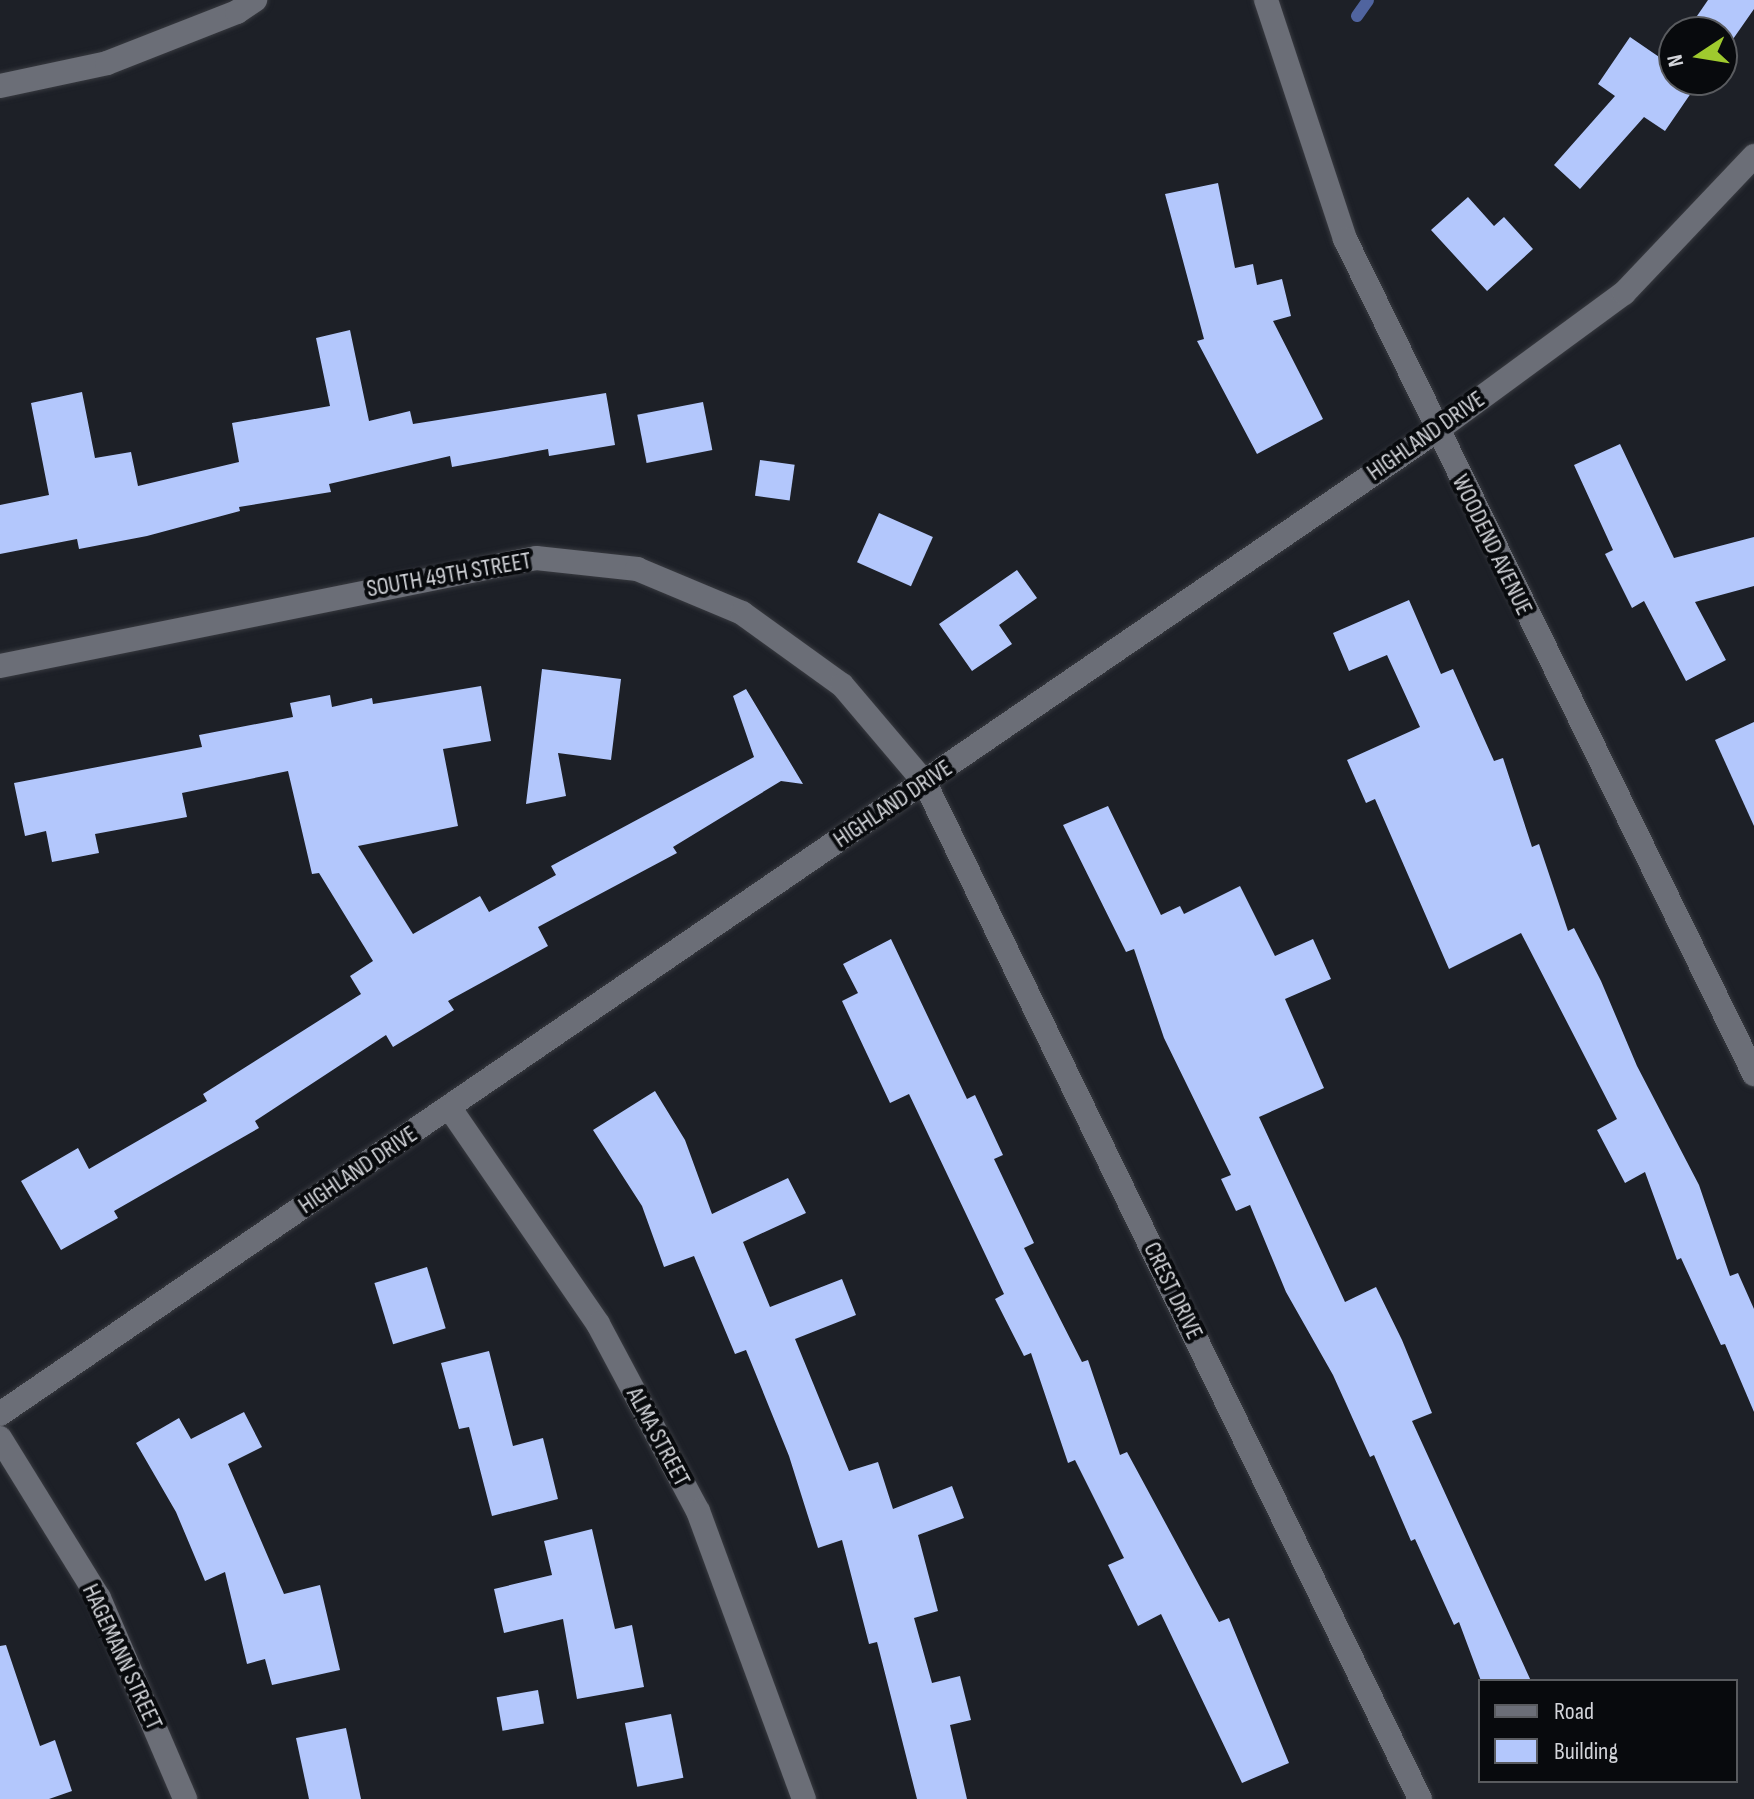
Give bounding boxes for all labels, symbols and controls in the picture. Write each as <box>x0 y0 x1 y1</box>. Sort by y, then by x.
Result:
north arrow <box>1658 16 1738 96</box>
text: N <box>1662 52 1690 69</box>
street label: HIGHLAND DRIVE <box>1362 385 1490 487</box>
street label: WOODEND AVENUE <box>1446 470 1538 620</box>
street label: SOUTH 49TH STREET <box>364 546 534 604</box>
street label: HIGHLAND DRIVE <box>828 754 958 854</box>
street label: HIGHLAND DRIVE <box>293 1120 423 1220</box>
street label: CREST DRIVE <box>1137 1238 1209 1344</box>
street label: ALMA STREET <box>620 1383 696 1491</box>
street label: HAGEMANN STREET <box>76 1580 168 1734</box>
legend <box>1478 1679 1738 1783</box>
text: Road <box>1554 1697 1594 1726</box>
text: Building <box>1554 1737 1618 1766</box>

